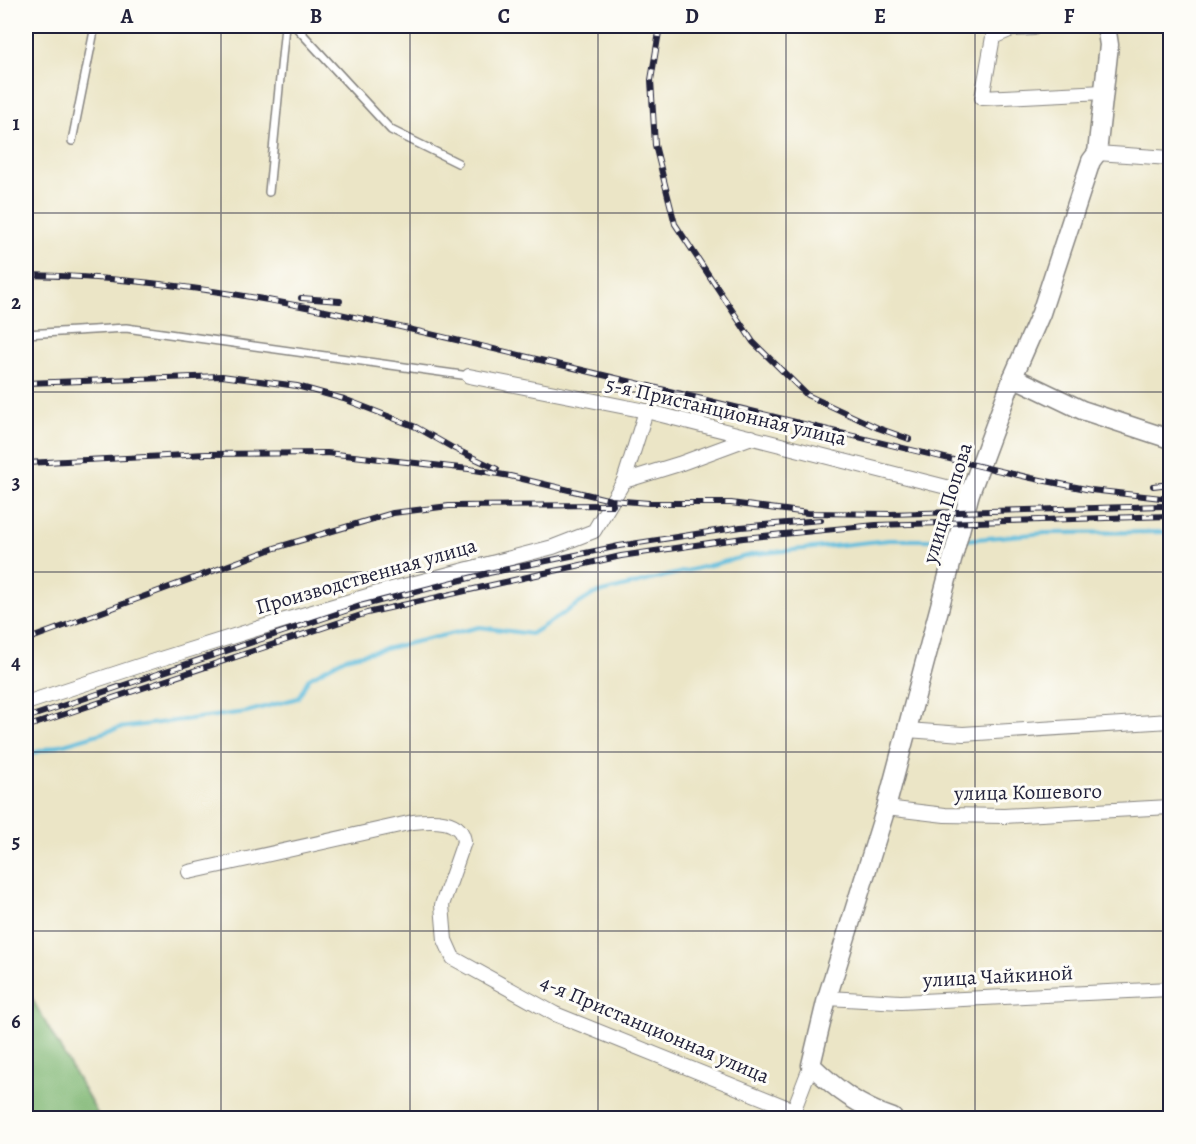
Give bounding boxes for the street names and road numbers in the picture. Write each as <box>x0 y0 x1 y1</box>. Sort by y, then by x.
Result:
street label: 5-я Пристанционная улица <box>603 370 849 452</box>
street label: улица Попова <box>915 439 979 568</box>
street label: Производственная улица <box>252 531 480 621</box>
street label: улица Кошевого <box>953 777 1102 807</box>
street label: улица Чайкиной <box>921 958 1074 994</box>
street label: 4-я Пристанционная улица <box>536 968 774 1090</box>

